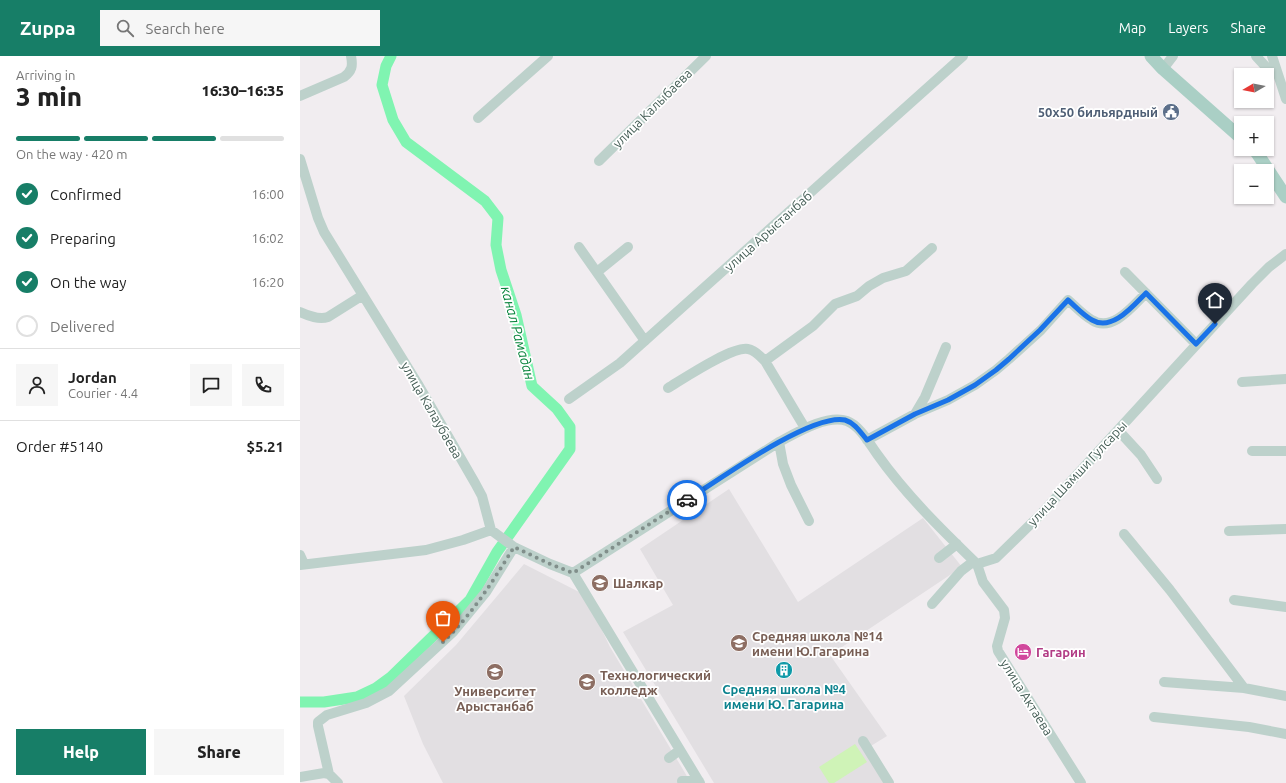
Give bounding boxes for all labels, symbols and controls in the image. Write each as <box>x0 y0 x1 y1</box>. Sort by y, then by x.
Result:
search box <box>100 10 380 46</box>
text: Zuppa <box>20 17 76 39</box>
icon: search <box>114 17 136 39</box>
text: Search here <box>146 20 225 37</box>
text: Map <box>1119 20 1146 36</box>
text: Layers <box>1168 20 1208 36</box>
text: Share <box>1230 20 1266 36</box>
street label: улица Калыбаева <box>610 66 694 150</box>
text: Arriving in <box>16 68 75 82</box>
north arrow <box>1234 68 1274 108</box>
map controls <box>1234 68 1274 204</box>
text: 3 min <box>16 82 82 111</box>
text: 16:30–16:35 <box>201 82 284 99</box>
public building icon: 50х50 бильярдный <box>1161 102 1181 122</box>
place label: 50х50 бильярдный <box>1038 105 1158 119</box>
button: + <box>1234 116 1274 156</box>
text: On the way · 420 m <box>16 147 128 161</box>
button: − <box>1234 164 1274 204</box>
icon: check <box>16 183 38 205</box>
text: Confirmed <box>50 186 122 203</box>
text: 16:00 <box>251 187 284 201</box>
street label: улица Арыстанбаб <box>722 188 814 274</box>
icon: check <box>16 227 38 249</box>
text: Preparing <box>50 230 116 247</box>
text: 16:02 <box>251 231 284 245</box>
icon: check <box>16 271 38 293</box>
text: On the way <box>50 274 126 291</box>
text: 16:20 <box>251 275 284 289</box>
pin <box>1198 283 1232 324</box>
water label: канал Рамадан <box>498 284 538 382</box>
icon: home <box>1204 289 1226 311</box>
text: Delivered <box>50 318 115 335</box>
street label: улица Калаубаева <box>399 359 465 461</box>
button: person <box>16 364 58 406</box>
button: chat <box>190 364 232 406</box>
button: phone <box>242 364 284 406</box>
text: Jordan <box>68 369 117 386</box>
text: Courier · 4.4 <box>68 386 138 400</box>
street label: улица Шамши Гулсары <box>1025 418 1129 528</box>
text: Order #5140 <box>16 438 103 455</box>
text: $5.21 <box>246 438 284 455</box>
courier <box>667 480 707 520</box>
icon: car <box>676 489 698 511</box>
school or university icon: Шалкар <box>590 573 610 593</box>
place label: Шалкар <box>613 576 664 590</box>
pin <box>426 601 460 642</box>
icon: bag <box>432 607 454 629</box>
place label: Средняя школа №14 имени Ю.Гагарина <box>752 629 883 658</box>
school or university icon: Средняя школа №14 имени Ю.Гагарина <box>729 633 749 653</box>
hotel icon: Гагарин <box>1013 642 1033 662</box>
place label: Гагарин <box>1036 645 1086 659</box>
street label: улица Актаева <box>998 656 1056 738</box>
building icon: Средняя школа №4 имени Ю. Гагарина <box>774 660 794 680</box>
school or university icon: Университет Арыстанбаб <box>485 662 505 682</box>
place label: Технологический колледж <box>600 668 711 697</box>
school or university icon: Технологический колледж <box>577 672 597 692</box>
place label: Средняя школа №4 имени Ю. Гагарина <box>722 682 846 711</box>
place label: Университет Арыстанбаб <box>454 684 536 713</box>
button: Help <box>16 729 146 775</box>
button: Share <box>154 729 284 775</box>

